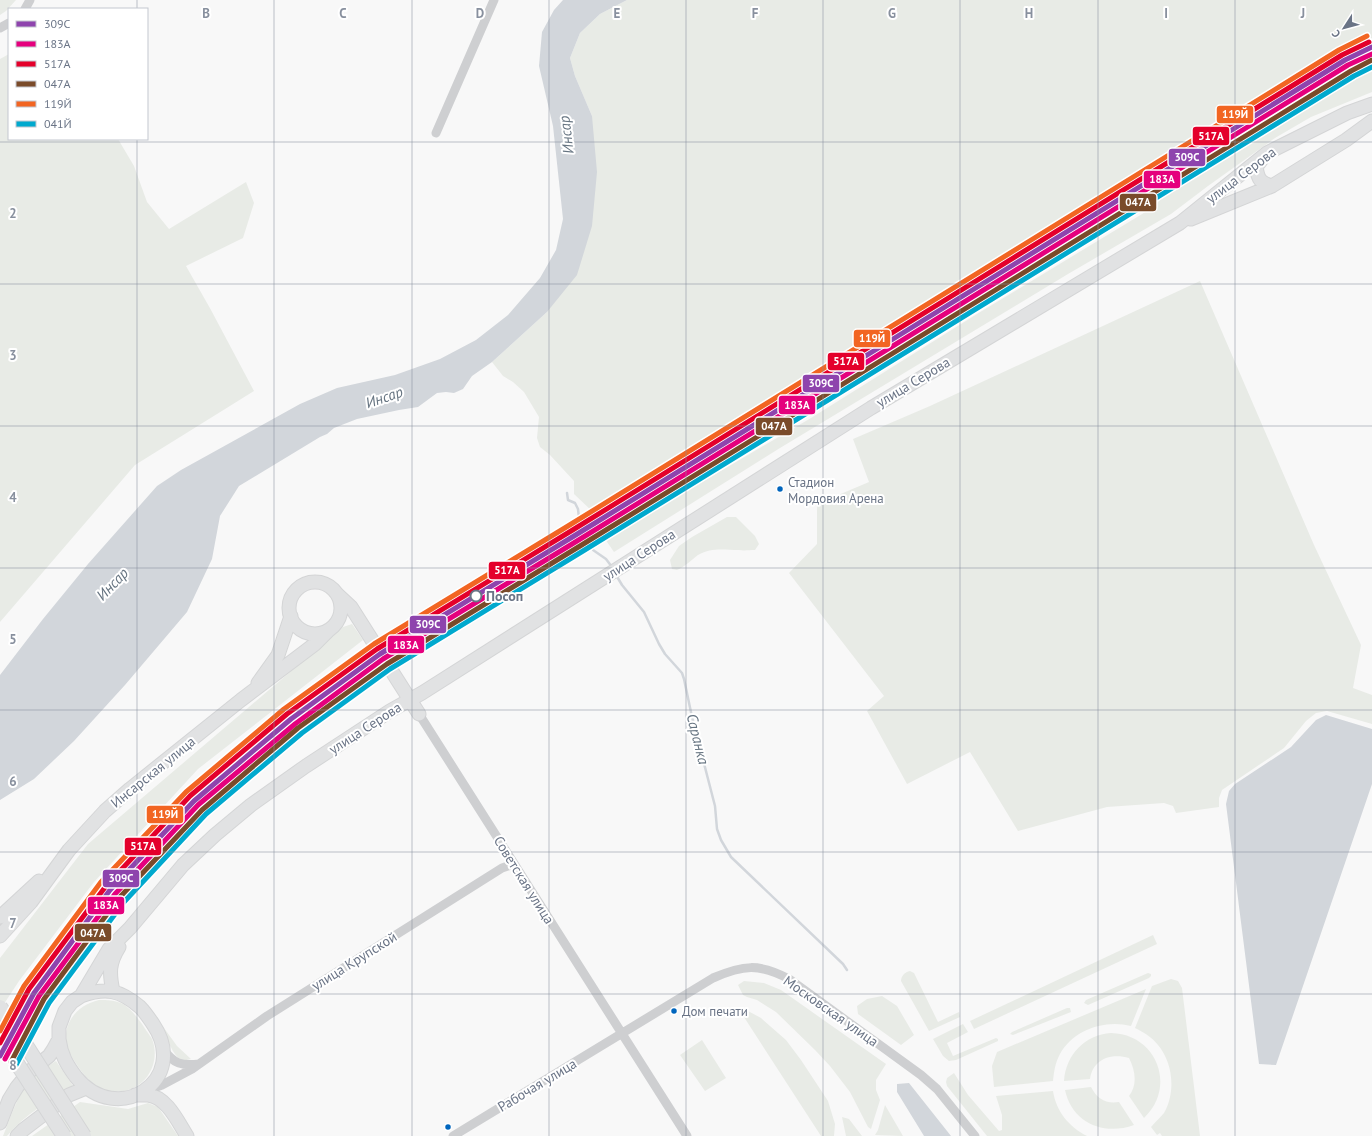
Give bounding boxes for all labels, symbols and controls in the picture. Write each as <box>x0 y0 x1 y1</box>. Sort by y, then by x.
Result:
text: B <box>202 5 210 22</box>
text: C <box>339 5 347 22</box>
text: D <box>476 5 484 22</box>
text: E <box>614 5 621 22</box>
text: F <box>752 5 759 22</box>
text: G <box>888 5 896 22</box>
text: H <box>1025 5 1033 22</box>
text: I <box>1164 5 1168 22</box>
text: J <box>1300 5 1305 22</box>
legend <box>8 8 148 140</box>
north arrow <box>1324 8 1364 48</box>
text: 309С <box>44 16 71 31</box>
text: С <box>1328 27 1343 40</box>
text: 183А <box>44 36 71 51</box>
text: 517А <box>44 56 71 71</box>
text: 047А <box>44 76 71 91</box>
text: 119Й <box>44 96 72 111</box>
line badge: 119Й <box>1216 105 1254 124</box>
text: 119Й <box>1222 107 1248 121</box>
water label: Инсар <box>554 114 578 155</box>
text: 041Й <box>44 116 72 131</box>
line badge: 517А <box>1192 126 1230 146</box>
text: 517А <box>1198 129 1224 143</box>
street label: улица Серова <box>1202 143 1280 207</box>
line badge: 309С <box>1168 148 1206 167</box>
text: 309С <box>1175 150 1199 164</box>
line badge: 183А <box>1143 170 1181 189</box>
text: 183А <box>1149 172 1175 186</box>
line badge: 047А <box>1119 193 1157 212</box>
text: 047А <box>1125 195 1151 209</box>
text: 2 <box>9 205 17 222</box>
line badge: 119Й <box>853 329 891 348</box>
text: 119Й <box>859 331 885 345</box>
text: 3 <box>9 347 17 364</box>
line badge: 517А <box>827 352 865 371</box>
street label: улица Серова <box>873 353 953 411</box>
text: 517А <box>833 354 859 368</box>
line badge: 309С <box>802 374 840 393</box>
text: 309С <box>809 376 833 390</box>
water label: Инсар <box>363 382 406 412</box>
line badge: 183А <box>778 395 816 415</box>
text: 183А <box>784 398 810 412</box>
line badge: 047А <box>755 417 793 436</box>
text: 047А <box>761 419 787 433</box>
place label: Стадион Мордовия Арена <box>788 474 884 507</box>
marker: Стадион Мордовия Арена <box>775 484 785 494</box>
text: 4 <box>9 489 17 506</box>
street label: улица Серова <box>599 525 679 585</box>
line badge: 517А <box>488 561 526 580</box>
water label: Инсар <box>92 563 132 604</box>
text: 517А <box>494 563 520 577</box>
place label: Посоп <box>486 587 523 605</box>
marker: Посоп <box>469 589 483 603</box>
line badge: 309С <box>409 615 447 634</box>
text: 309С <box>416 617 440 631</box>
text: 5 <box>9 631 17 648</box>
line badge: 183А <box>387 635 425 654</box>
text: 183А <box>393 638 419 652</box>
street label: улица Серова <box>325 698 405 758</box>
water label: Саранка <box>683 712 714 767</box>
street label: Инсарская улица <box>107 732 199 812</box>
text: 6 <box>9 773 17 790</box>
line badge: 119Й <box>146 805 184 824</box>
text: 119Й <box>152 807 178 821</box>
street label: Советская улица <box>490 833 558 927</box>
line badge: 517А <box>124 837 162 856</box>
text: 517А <box>130 839 156 853</box>
line badge: 309С <box>102 869 140 888</box>
text: 309С <box>109 871 133 885</box>
line badge: 183А <box>87 896 125 915</box>
text: 183А <box>93 898 119 912</box>
text: 7 <box>9 915 17 932</box>
line badge: 047А <box>74 923 112 942</box>
text: 047А <box>80 926 106 940</box>
street label: улица Крупской <box>308 928 400 994</box>
street label: Московская улица <box>780 972 882 1050</box>
place label: Дом печати <box>682 1003 748 1020</box>
marker: Дом печати <box>669 1006 679 1016</box>
street label: Рабочая улица <box>494 1054 580 1116</box>
text: 8 <box>9 1057 17 1074</box>
unlabelled marker <box>443 1122 453 1132</box>

